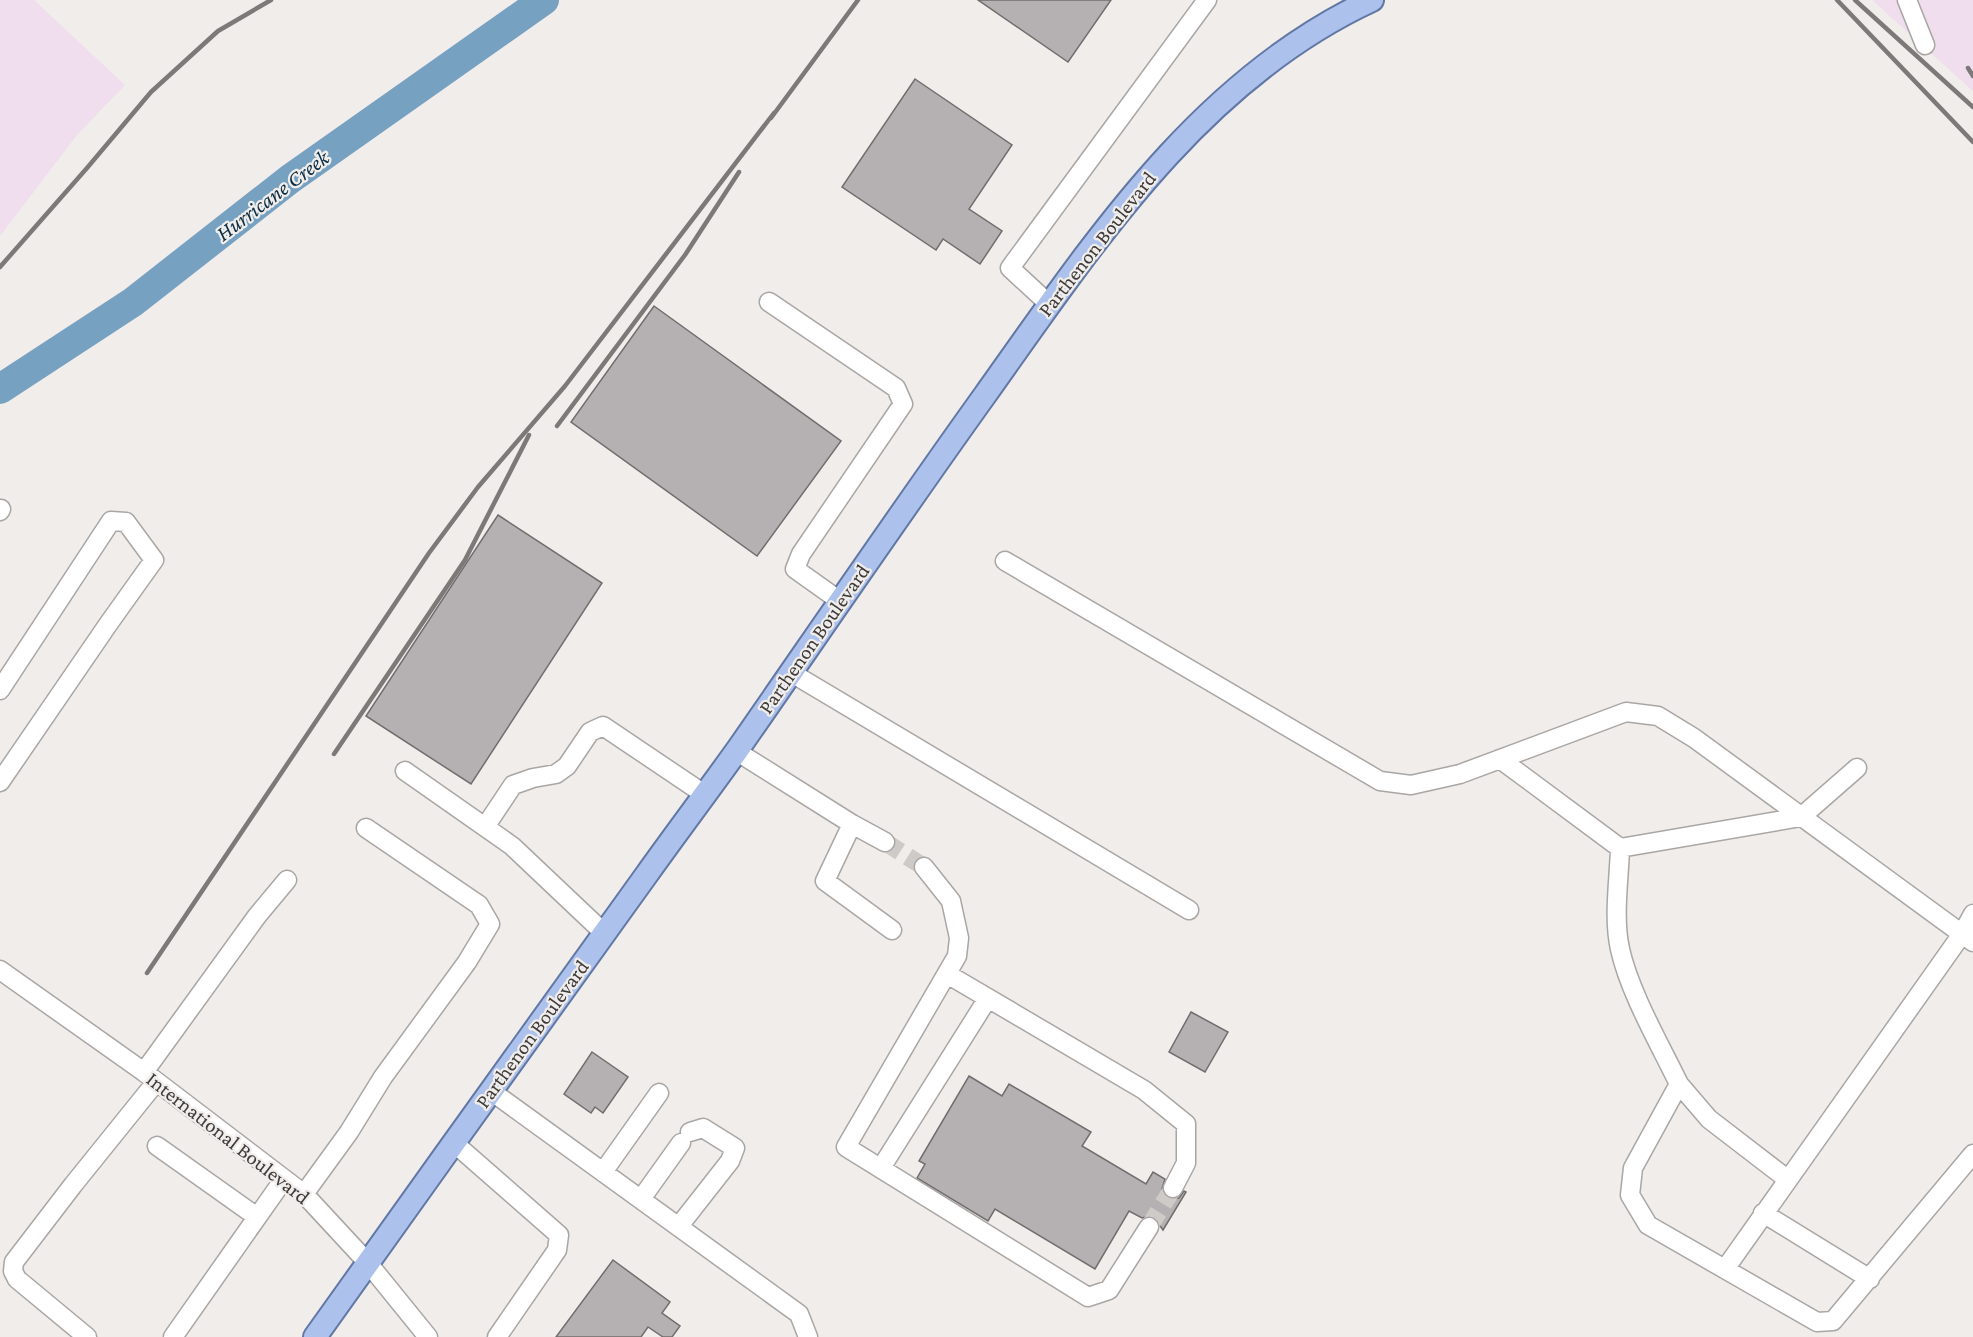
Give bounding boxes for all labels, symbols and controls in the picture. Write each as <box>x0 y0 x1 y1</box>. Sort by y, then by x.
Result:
water label: Hurricane Creek <box>211 144 335 246</box>
street label: Parthenon Boulevard <box>1033 167 1161 321</box>
street label: Parthenon Boulevard <box>753 560 875 718</box>
street label: Parthenon Boulevard <box>470 955 594 1113</box>
street label: International Boulevard <box>142 1067 314 1209</box>

